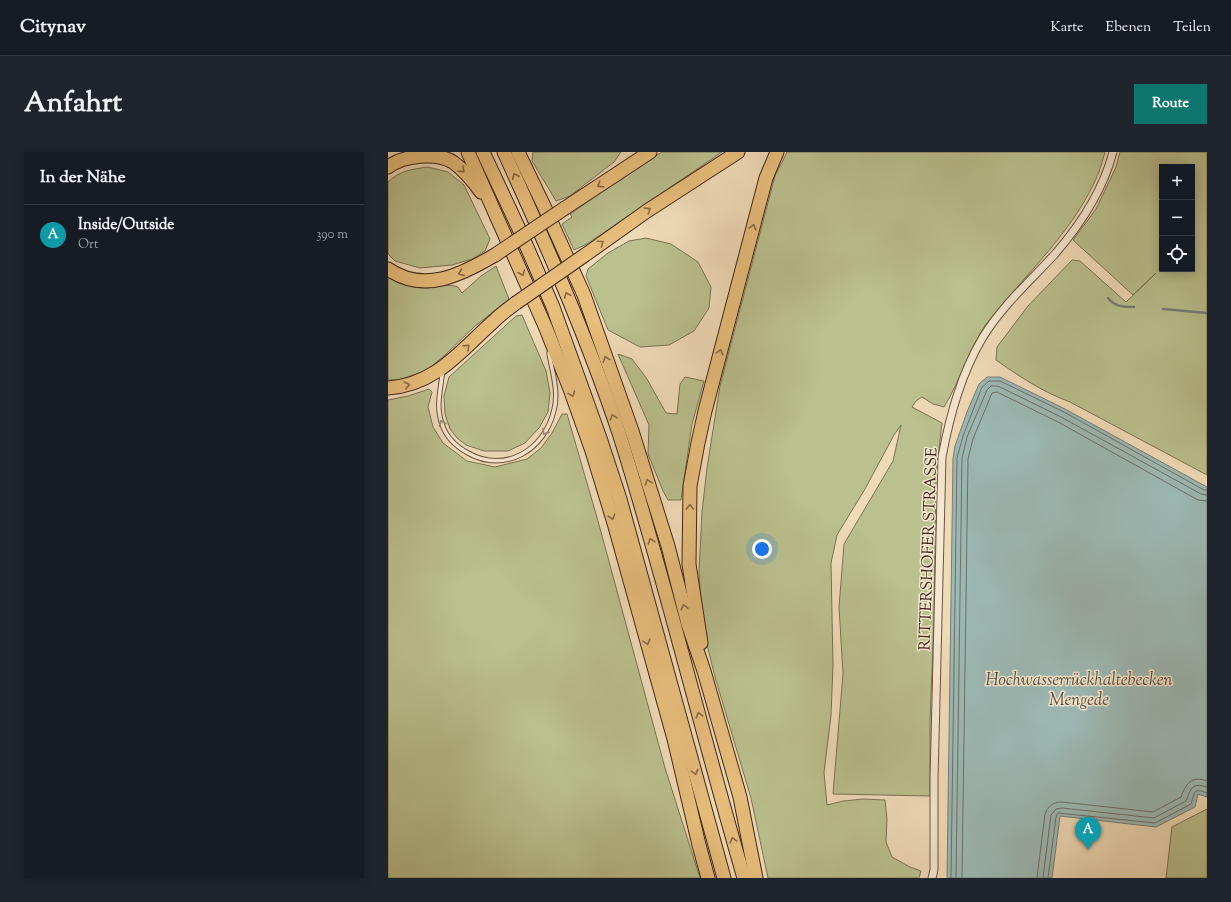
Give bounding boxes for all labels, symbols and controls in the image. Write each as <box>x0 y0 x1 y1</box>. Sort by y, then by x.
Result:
text: Citynav <box>20 14 86 41</box>
text: Karte <box>1051 18 1084 38</box>
text: Ebenen <box>1106 18 1151 38</box>
text: Teilen <box>1173 18 1211 38</box>
text: Anfahrt <box>24 84 122 124</box>
button: Route <box>1134 84 1207 124</box>
map controls <box>1159 164 1195 272</box>
button: + <box>1159 164 1195 200</box>
one-way arrow <box>457 165 465 173</box>
text: In der Nähe <box>40 166 126 190</box>
one-way arrow <box>512 173 520 181</box>
one-way arrow <box>597 180 604 187</box>
button: − <box>1159 200 1195 236</box>
one-way arrow <box>644 208 651 215</box>
text: Inside/Outside <box>78 215 174 236</box>
one-way arrow <box>748 223 756 230</box>
text: A <box>48 226 58 244</box>
text: 390 m <box>316 226 348 244</box>
text: Ort <box>78 236 98 254</box>
button: locate <box>1159 236 1195 272</box>
one-way arrow <box>596 241 603 248</box>
one-way arrow <box>457 268 465 276</box>
one-way arrow <box>518 270 526 277</box>
one-way arrow <box>564 292 572 299</box>
one-way arrow <box>462 344 470 351</box>
one-way arrow <box>715 349 724 356</box>
one-way arrow <box>603 356 611 363</box>
one-way arrow <box>403 381 410 390</box>
one-way arrow <box>567 390 575 397</box>
one-way arrow <box>609 414 618 421</box>
one-way arrow <box>439 420 447 427</box>
one-way arrow <box>542 428 550 435</box>
street label: RITTERSHOFER STRASSE <box>914 447 945 651</box>
one-way arrow <box>644 479 653 486</box>
one-way arrow <box>685 504 694 510</box>
one-way arrow <box>607 513 616 520</box>
one-way arrow <box>647 538 656 545</box>
your location <box>752 539 772 559</box>
one-way arrow <box>680 604 688 610</box>
one-way arrow <box>642 638 651 645</box>
water label: Hochwasserrückhaltebecken Mengede <box>986 669 1173 713</box>
one-way arrow <box>695 712 704 719</box>
one-way arrow <box>690 769 699 776</box>
pin: A <box>1075 817 1101 850</box>
one-way arrow <box>729 837 738 844</box>

